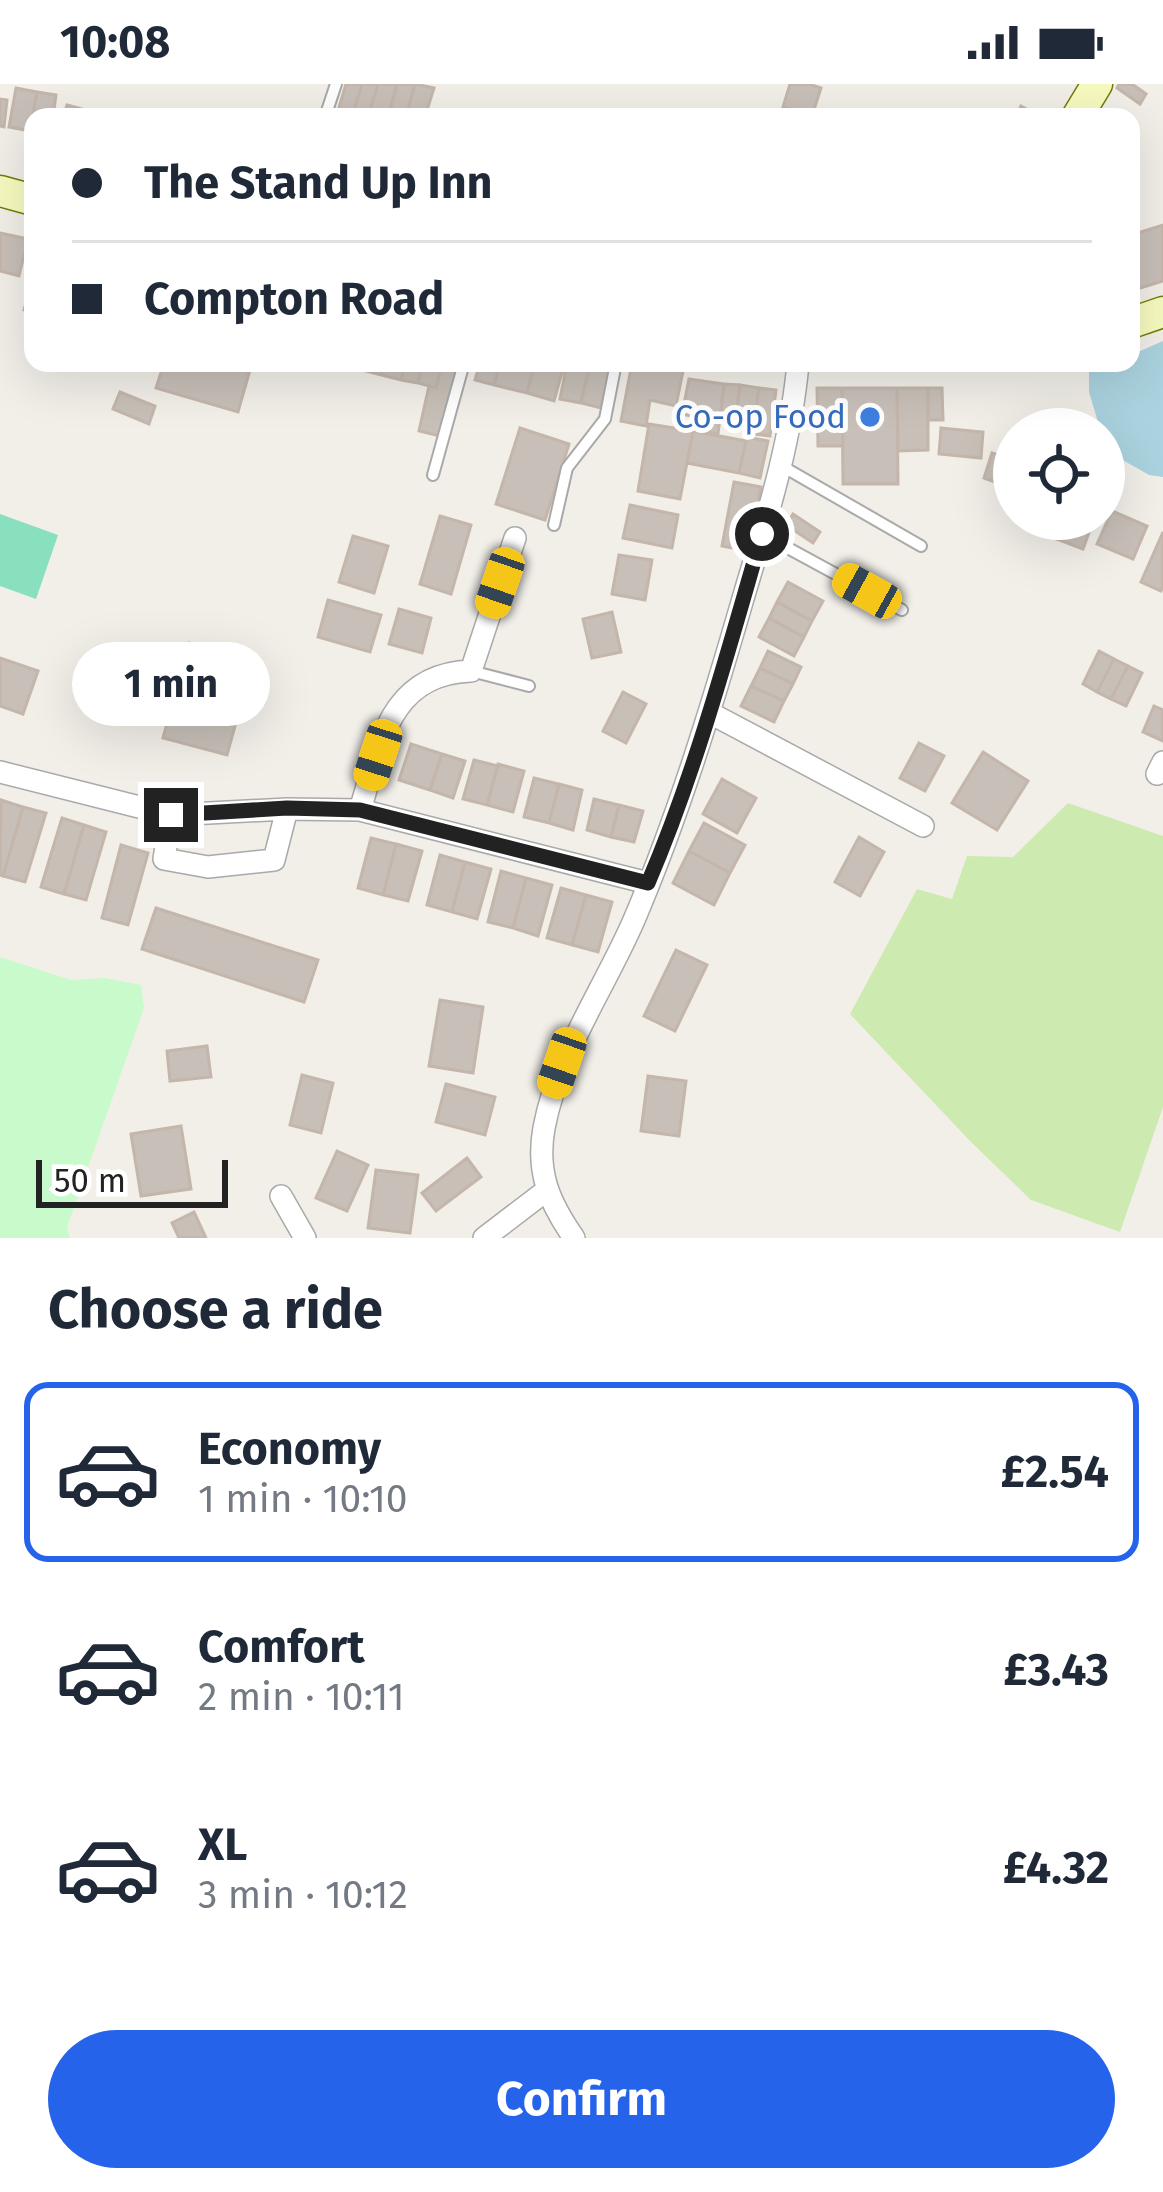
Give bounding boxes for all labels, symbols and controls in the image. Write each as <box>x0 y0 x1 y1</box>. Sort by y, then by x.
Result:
text: 10:08 <box>60 15 170 69</box>
text: The Stand Up Inn <box>144 156 493 210</box>
text: Compton Road <box>144 272 444 326</box>
place label: Co-op Food <box>675 397 846 437</box>
marker: Co-op Food <box>857 404 883 430</box>
map controls <box>993 408 1125 540</box>
button: locate <box>993 408 1125 540</box>
route start <box>735 507 789 561</box>
car <box>471 543 529 623</box>
car <box>827 558 907 624</box>
callout: 1 min <box>72 641 270 725</box>
text: 1 min <box>124 661 218 707</box>
car <box>350 715 406 795</box>
route end <box>144 788 198 842</box>
car <box>533 1023 591 1103</box>
scale bar <box>36 1154 228 1207</box>
text: 50 m <box>54 1161 126 1201</box>
text: Choose a ride <box>48 1278 383 1342</box>
icon: car <box>54 1418 162 1526</box>
text: Economy <box>198 1422 381 1476</box>
text: £2.54 <box>1001 1445 1109 1499</box>
text: 1 min · 10:10 <box>198 1476 408 1522</box>
icon: car <box>54 1616 162 1724</box>
text: Comfort <box>198 1620 365 1674</box>
text: £3.43 <box>1003 1643 1109 1697</box>
text: 2 min · 10:11 <box>198 1674 405 1720</box>
icon: car <box>54 1814 162 1922</box>
text: XL <box>198 1818 247 1872</box>
text: £4.32 <box>1003 1841 1109 1895</box>
text: 3 min · 10:12 <box>198 1872 408 1918</box>
button: Confirm <box>48 2030 1115 2168</box>

